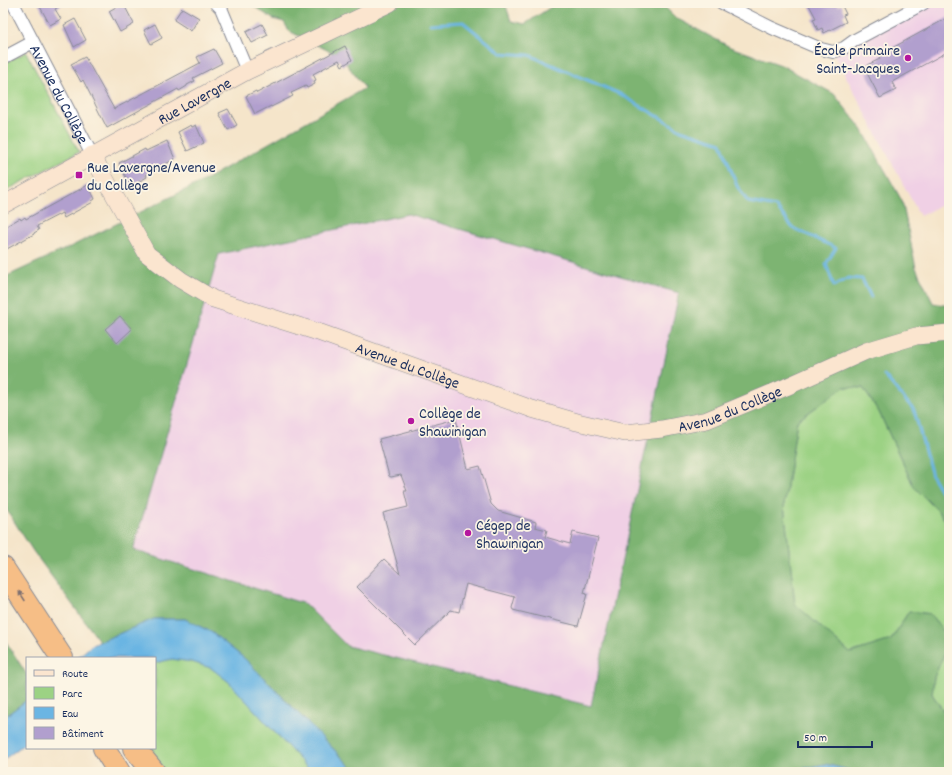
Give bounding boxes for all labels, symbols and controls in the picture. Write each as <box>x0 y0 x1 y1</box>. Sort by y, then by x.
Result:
place label: École primaire Saint-Jacques <box>814 40 900 81</box>
street label: Avenue du Collège <box>22 41 93 148</box>
marker: École primaire Saint-Jacques <box>903 53 913 63</box>
street label: Rue Lavergne <box>154 73 236 132</box>
place label: Rue Lavergne/Avenue du Collège <box>87 157 216 198</box>
marker: Rue Lavergne/Avenue du Collège <box>74 170 84 180</box>
street label: Avenue du Collège <box>352 337 462 396</box>
street label: Avenue du Collège <box>676 381 786 440</box>
place label: Collège de Shawinigan <box>419 403 486 444</box>
marker: Collège de Shawinigan <box>406 416 416 426</box>
place label: Cégep de Shawinigan <box>476 515 543 556</box>
marker: Cégep de Shawinigan <box>463 528 473 538</box>
one-way arrow <box>18 590 25 602</box>
legend <box>26 657 156 749</box>
text: Route <box>62 666 88 683</box>
text: Parc <box>62 686 83 703</box>
text: Eau <box>62 706 78 723</box>
scale bar <box>798 723 872 749</box>
text: Bâtiment <box>62 726 104 743</box>
text: 50 m <box>804 730 827 747</box>

